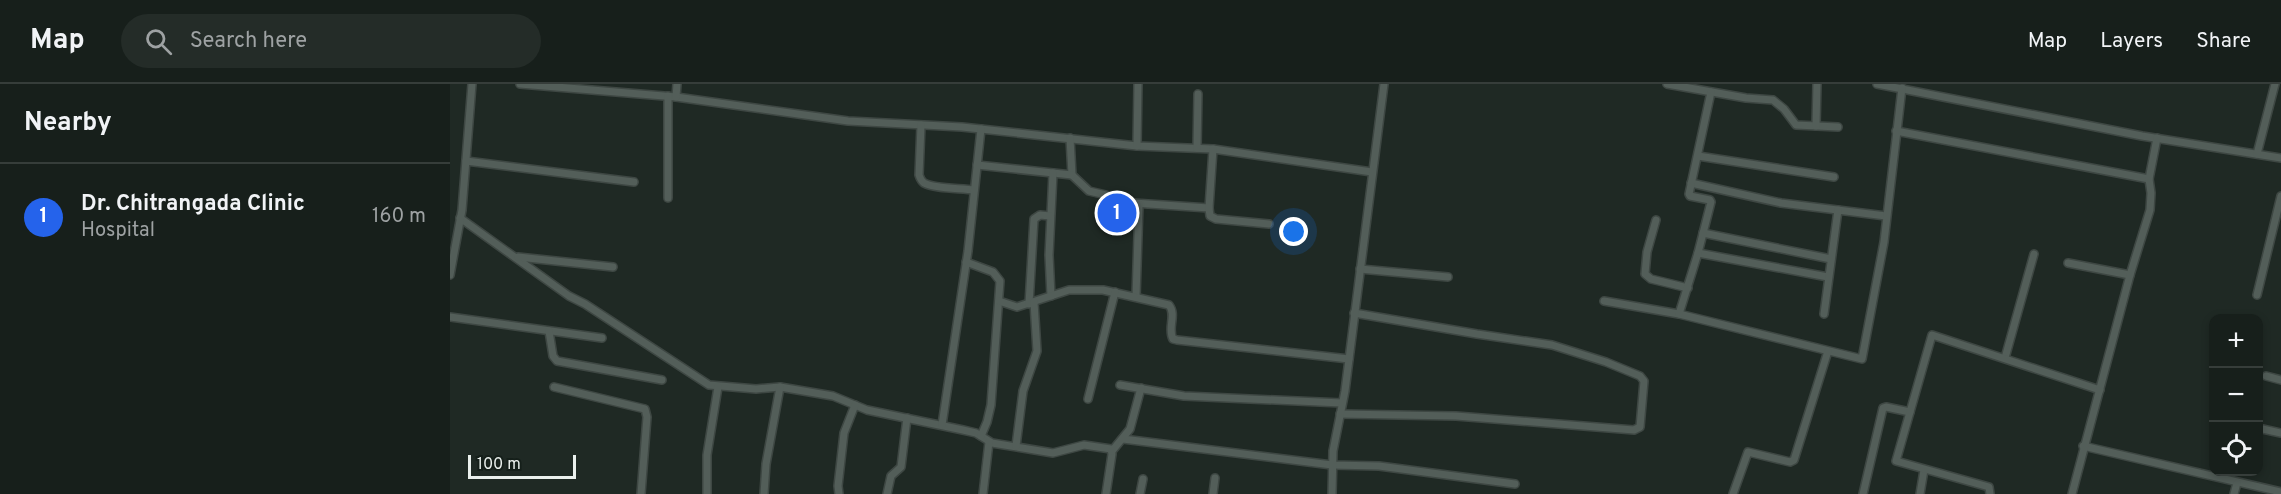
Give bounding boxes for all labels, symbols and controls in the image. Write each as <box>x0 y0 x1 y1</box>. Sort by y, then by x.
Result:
search box <box>121 14 541 68</box>
text: Map <box>30 23 85 59</box>
icon: search <box>142 25 175 58</box>
text: Search here <box>190 28 307 55</box>
text: Map <box>2028 28 2067 55</box>
text: Layers <box>2100 28 2163 55</box>
text: Share <box>2196 28 2251 55</box>
text: Nearby <box>24 107 112 140</box>
pin: 1 <box>1098 190 1136 236</box>
text: Dr. Chitrangada Clinic <box>81 191 305 218</box>
text: 1 <box>40 204 48 230</box>
text: 160 m <box>372 204 426 230</box>
your location <box>1279 217 1308 246</box>
text: Hospital <box>81 218 155 244</box>
map controls <box>2209 314 2263 476</box>
button: + <box>2209 314 2263 368</box>
button: − <box>2209 368 2263 422</box>
button: locate <box>2209 422 2263 476</box>
scale bar <box>468 452 576 480</box>
text: 100 m <box>477 455 521 475</box>

